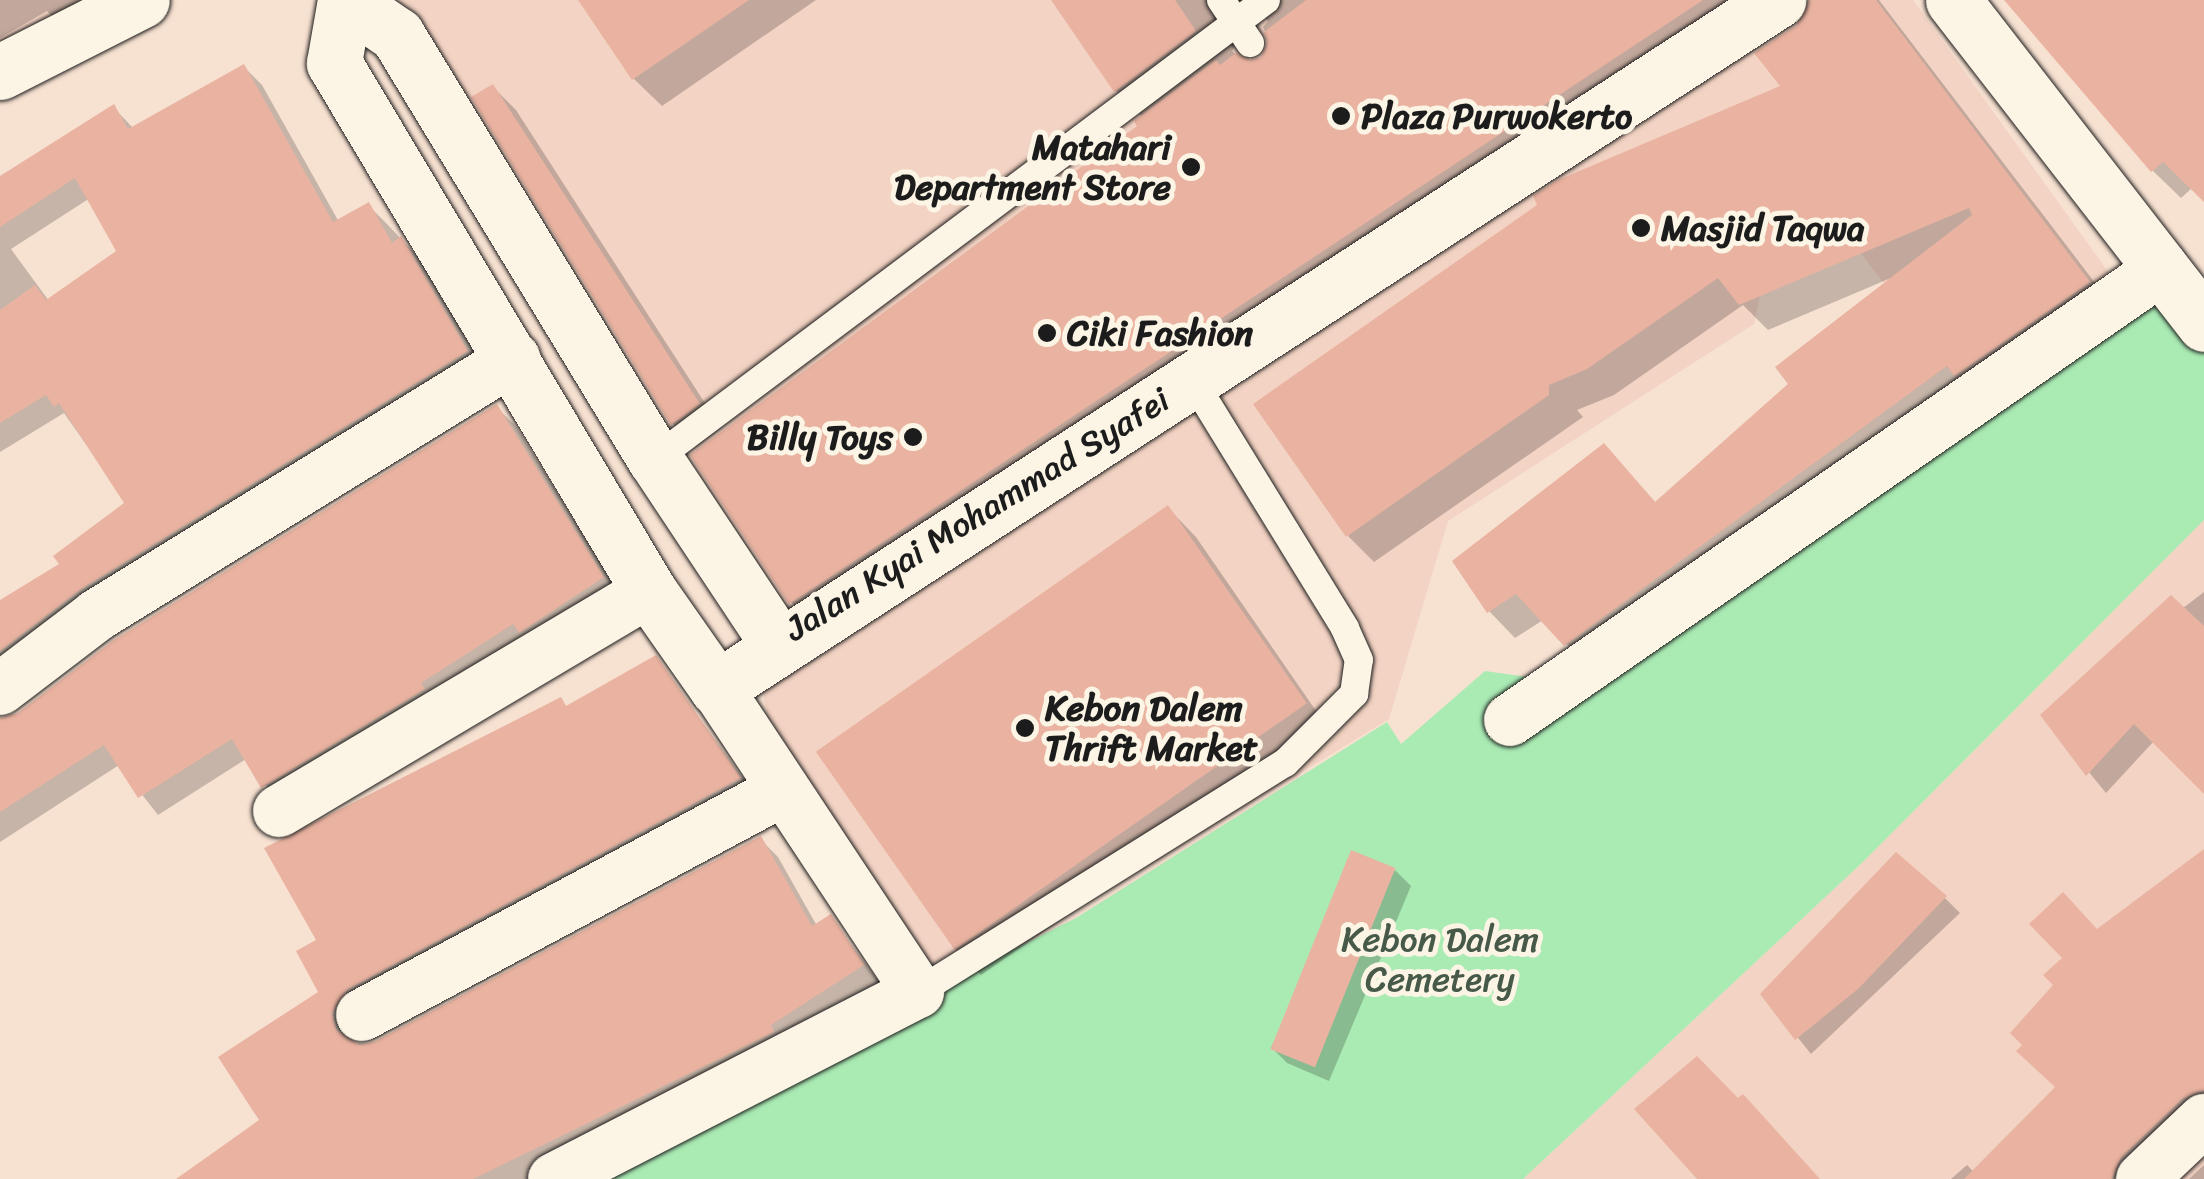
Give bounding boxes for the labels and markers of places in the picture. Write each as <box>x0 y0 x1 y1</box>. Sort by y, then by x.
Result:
place label: Plaza Purwokerto <box>1361 95 1632 137</box>
marker: Plaza Purwokerto <box>1330 105 1352 127</box>
place label: Matahari Department Store <box>894 126 1171 208</box>
marker: Matahari Department Store <box>1180 156 1202 178</box>
place label: Masjid Taqwa <box>1661 207 1864 249</box>
marker: Masjid Taqwa <box>1630 217 1652 239</box>
place label: Ciki Fashion <box>1067 312 1253 354</box>
marker: Ciki Fashion <box>1036 322 1058 344</box>
place label: Billy Toys <box>746 416 893 458</box>
marker: Billy Toys <box>902 426 924 448</box>
place label: Kebon Dalem Thrift Market <box>1045 687 1257 769</box>
marker: Kebon Dalem Thrift Market <box>1014 717 1036 739</box>

